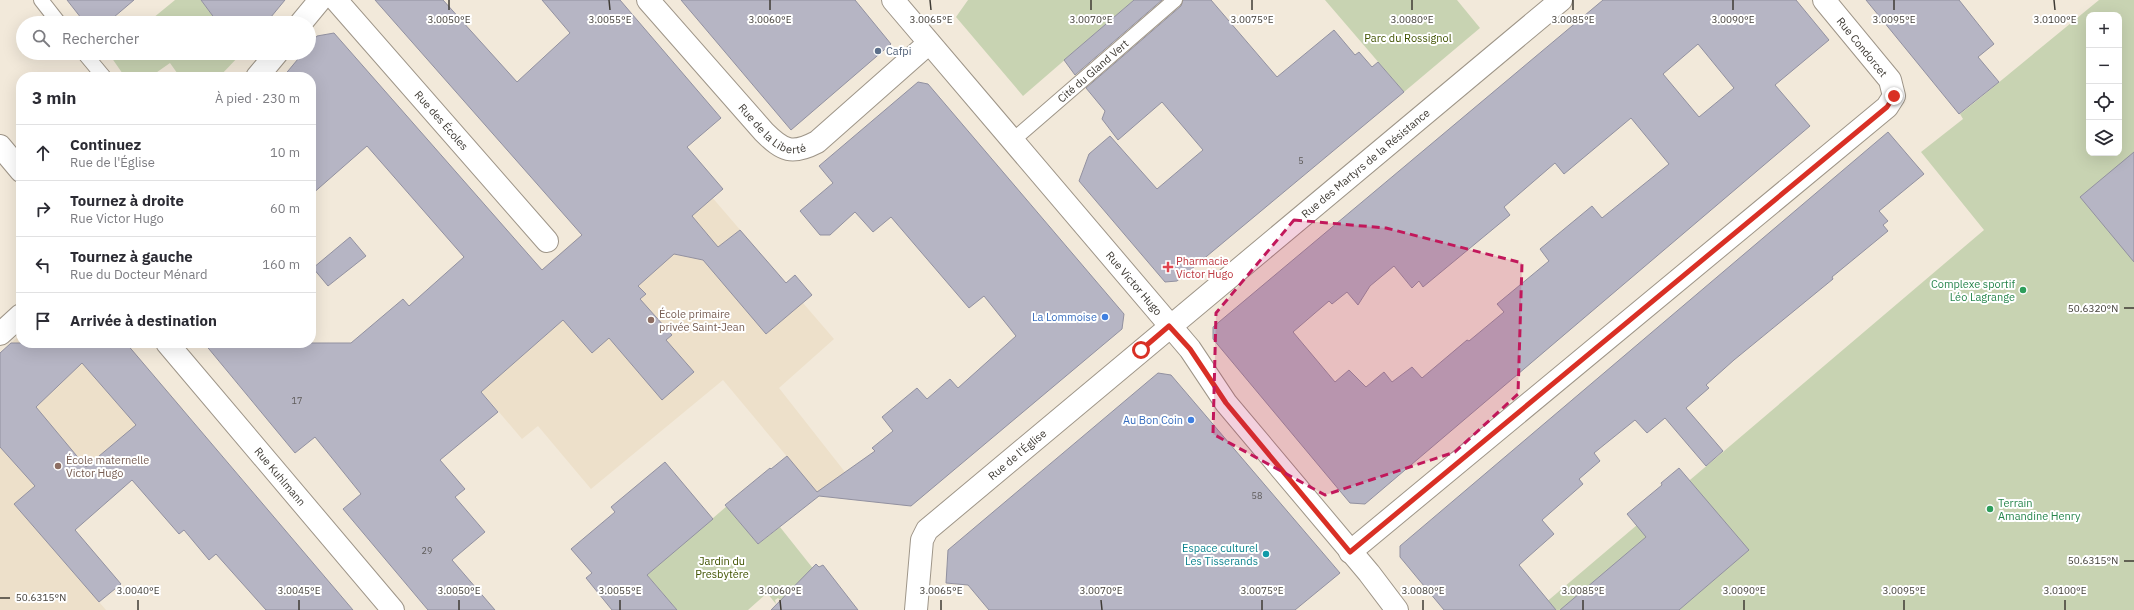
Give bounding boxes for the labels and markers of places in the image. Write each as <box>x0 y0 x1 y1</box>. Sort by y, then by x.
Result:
place label: Cafpi <box>886 44 911 58</box>
marker: Cafpi <box>873 46 883 56</box>
place label: Pharmacie Victor Hugo <box>1176 254 1234 281</box>
marker: Pharmacie Victor Hugo <box>1163 262 1173 272</box>
place label: Complexe sportif Léo Lagrange <box>1931 277 2015 304</box>
marker: Complexe sportif Léo Lagrange <box>2018 285 2028 295</box>
place label: École primaire privée Saint-Jean <box>659 307 745 334</box>
place label: La Lommoise <box>1032 310 1097 324</box>
marker: La Lommoise <box>1100 312 1110 322</box>
marker: École primaire privée Saint-Jean <box>646 315 656 325</box>
place label: Au Bon Coin <box>1123 413 1183 427</box>
marker: Au Bon Coin <box>1186 415 1196 425</box>
place label: École maternelle Victor Hugo <box>66 453 149 480</box>
marker: École maternelle Victor Hugo <box>53 461 63 471</box>
place label: Terrain Amandine Henry <box>1998 496 2081 523</box>
marker: Terrain Amandine Henry <box>1985 504 1995 514</box>
place label: Espace culturel Les Tisserands <box>1182 541 1258 568</box>
marker: Espace culturel Les Tisserands <box>1261 549 1271 559</box>

